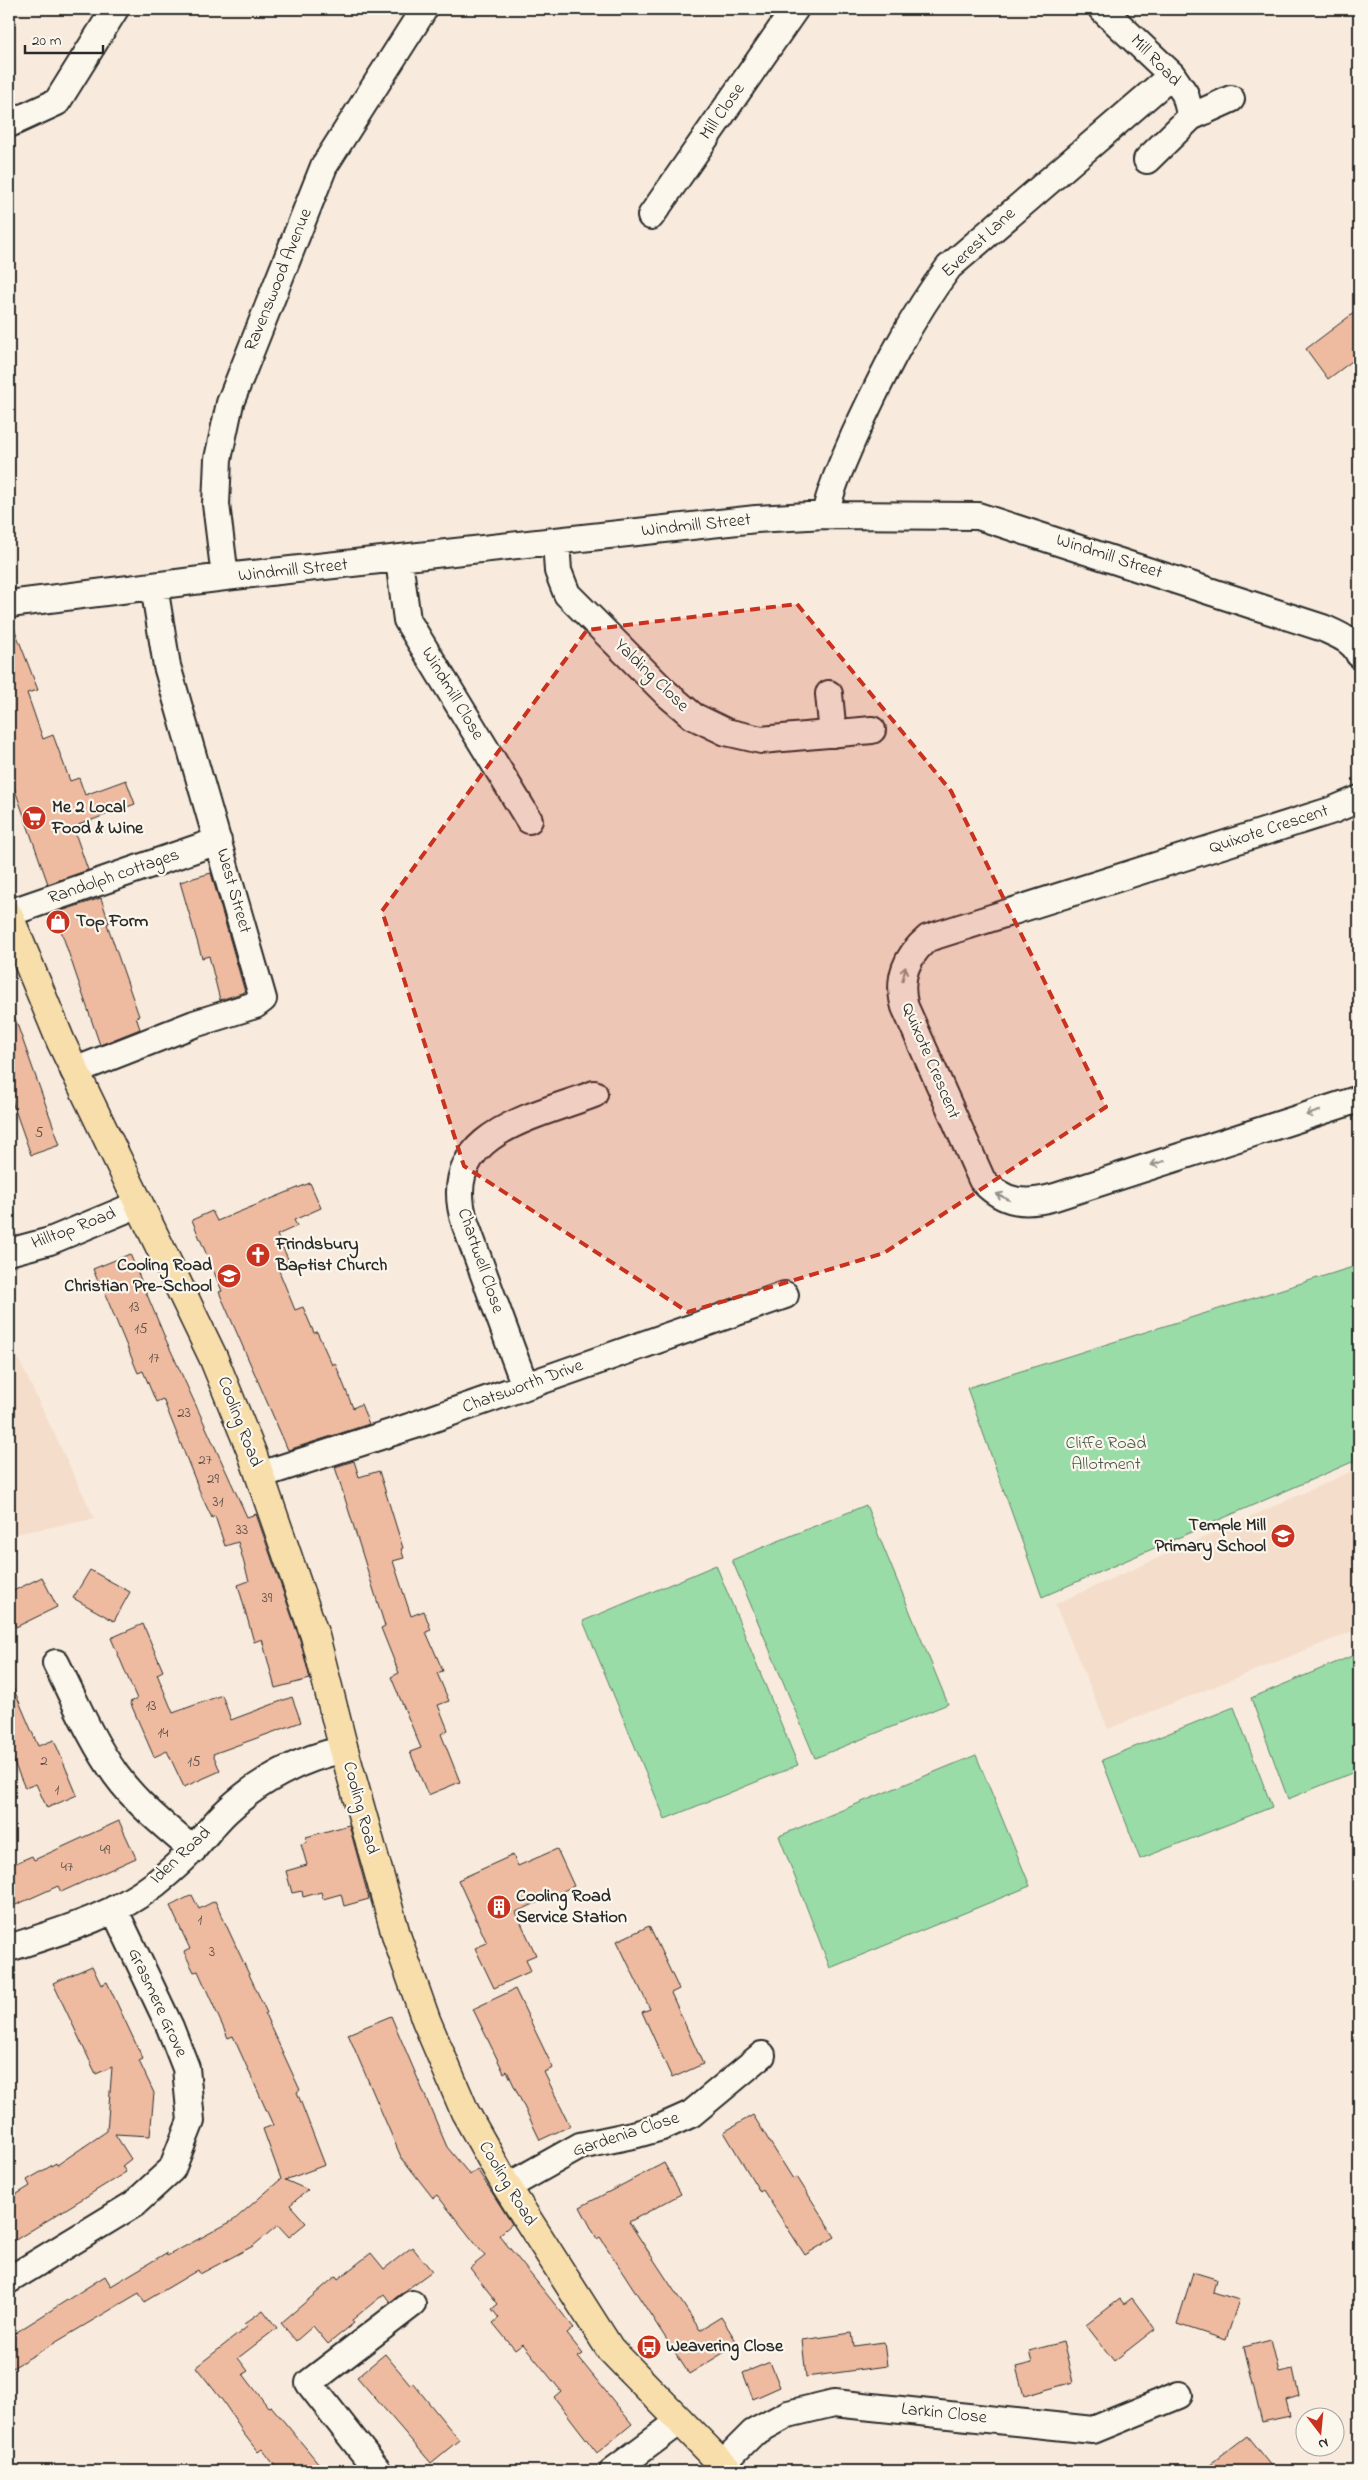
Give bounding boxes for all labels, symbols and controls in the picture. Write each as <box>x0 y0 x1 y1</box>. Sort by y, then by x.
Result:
scale bar <box>25 22 102 54</box>
street label: Mill Road <box>1123 29 1187 93</box>
text: 20 m <box>32 30 62 52</box>
street label: Mill Close <box>694 77 753 146</box>
street label: Everest Lane <box>936 201 1023 284</box>
street label: Ravenswood Avenue <box>238 204 320 355</box>
street label: Windmill Street <box>640 507 752 545</box>
street label: Windmill Street <box>1053 528 1165 586</box>
street label: Windmill Street <box>237 552 349 590</box>
street label: Yalding Close <box>607 634 695 720</box>
street label: Windmill Close <box>414 643 490 746</box>
place label: Me 2 Local Food & Wine <box>51 795 144 842</box>
street label: Quixote Crescent <box>1206 798 1332 862</box>
supermarket icon: Me 2 Local Food & Wine <box>21 805 47 831</box>
street label: Randolph cottages <box>45 842 183 913</box>
street label: West Street <box>209 846 257 936</box>
shop icon: Top Form <box>45 909 71 935</box>
place label: Top Form <box>76 909 148 935</box>
one-way arrow <box>900 967 909 983</box>
street label: Quixote Crescent <box>894 999 966 1123</box>
one-way arrow <box>1305 1109 1321 1119</box>
house number: 5 <box>35 1122 44 1144</box>
one-way arrow <box>1151 1159 1167 1169</box>
one-way arrow <box>996 1191 1011 1201</box>
street label: Hilltop Road <box>28 1201 120 1257</box>
street label: Chartwell Close <box>450 1205 510 1318</box>
place label: Frindsbury Baptist Church <box>275 1232 388 1279</box>
church icon: Frindsbury Baptist Church <box>245 1242 271 1268</box>
place label: Cooling Road Christian Pre-School <box>64 1253 213 1300</box>
school or university icon: Cooling Road Christian Pre-School <box>216 1263 242 1289</box>
house number: 13 <box>129 1296 139 1318</box>
house number: 15 <box>134 1318 148 1340</box>
house number: 17 <box>149 1347 159 1369</box>
street label: Chatsworth Drive <box>459 1353 588 1421</box>
street label: Cooling Road <box>209 1373 268 1471</box>
house number: 23 <box>177 1402 191 1424</box>
park label: Cliffe Road Allotment <box>1066 1431 1146 1478</box>
house number: 27 <box>198 1449 212 1471</box>
house number: 29 <box>207 1468 219 1490</box>
house number: 31 <box>213 1491 224 1513</box>
place label: Temple Mill Primary School <box>1155 1513 1266 1561</box>
house number: 33 <box>236 1519 248 1541</box>
school or university icon: Temple Mill Primary School <box>1270 1523 1296 1549</box>
house number: 39 <box>262 1587 273 1609</box>
house number: 13 <box>146 1695 156 1717</box>
house number: 14 <box>158 1722 168 1744</box>
house number: 2 <box>40 1750 48 1772</box>
house number: 15 <box>187 1751 201 1773</box>
street label: Cooling Road <box>334 1759 385 1857</box>
house number: 1 <box>55 1779 60 1801</box>
street label: Iden Road <box>145 1821 217 1891</box>
house number: 49 <box>100 1839 111 1861</box>
house number: 47 <box>61 1856 73 1878</box>
place label: Cooling Road Service Station <box>516 1884 627 1931</box>
building icon: Cooling Road Service Station <box>486 1894 512 1920</box>
house number: 1 <box>198 1909 203 1931</box>
house number: 3 <box>209 1941 215 1963</box>
street label: Grasmere Grove <box>120 1944 194 2063</box>
street label: Gardenia Close <box>569 2105 683 2164</box>
street label: Cooling Road <box>471 2137 543 2232</box>
bus stop icon: Weavering Close <box>636 2334 662 2360</box>
place label: Weavering Close <box>666 2334 784 2361</box>
street label: Larkin Close <box>900 2397 989 2432</box>
north arrow <box>1296 2408 1346 2458</box>
text: N <box>1316 2432 1331 2454</box>

